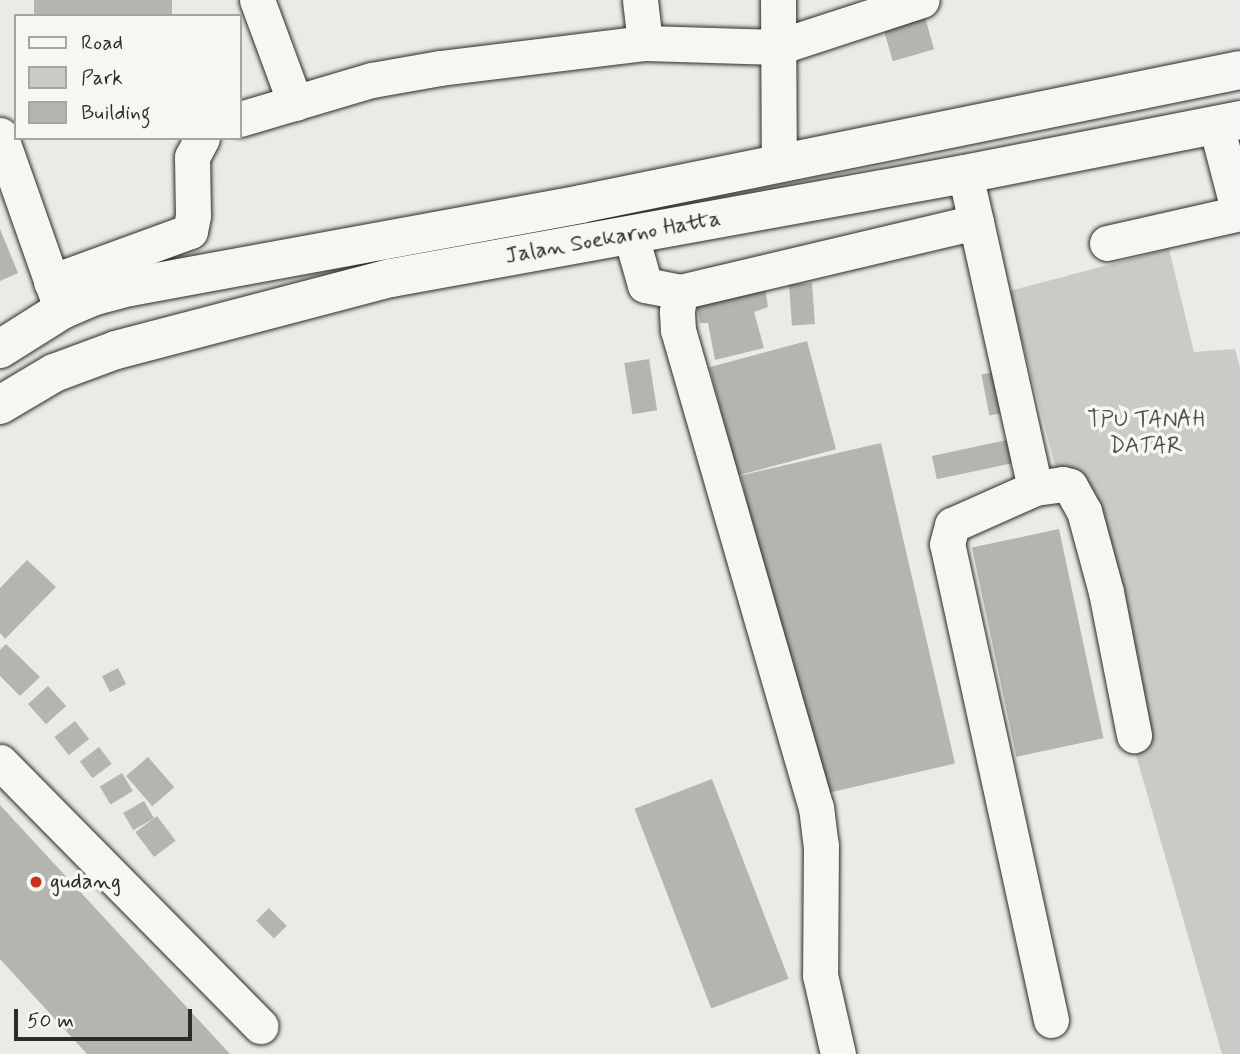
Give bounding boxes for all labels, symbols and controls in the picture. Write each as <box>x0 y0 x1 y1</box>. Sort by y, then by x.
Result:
legend <box>14 14 242 140</box>
text: Road <box>81 29 123 57</box>
text: Park <box>81 64 123 92</box>
text: Building <box>81 99 151 127</box>
street label: Jalan Soekarno Hatta <box>500 205 726 271</box>
park label: TPU TANAH DATAR <box>1087 406 1205 460</box>
place label: gudang <box>50 868 121 896</box>
marker: gudang <box>28 874 44 890</box>
scale bar <box>18 995 196 1038</box>
text: 50 m <box>27 1007 74 1035</box>

